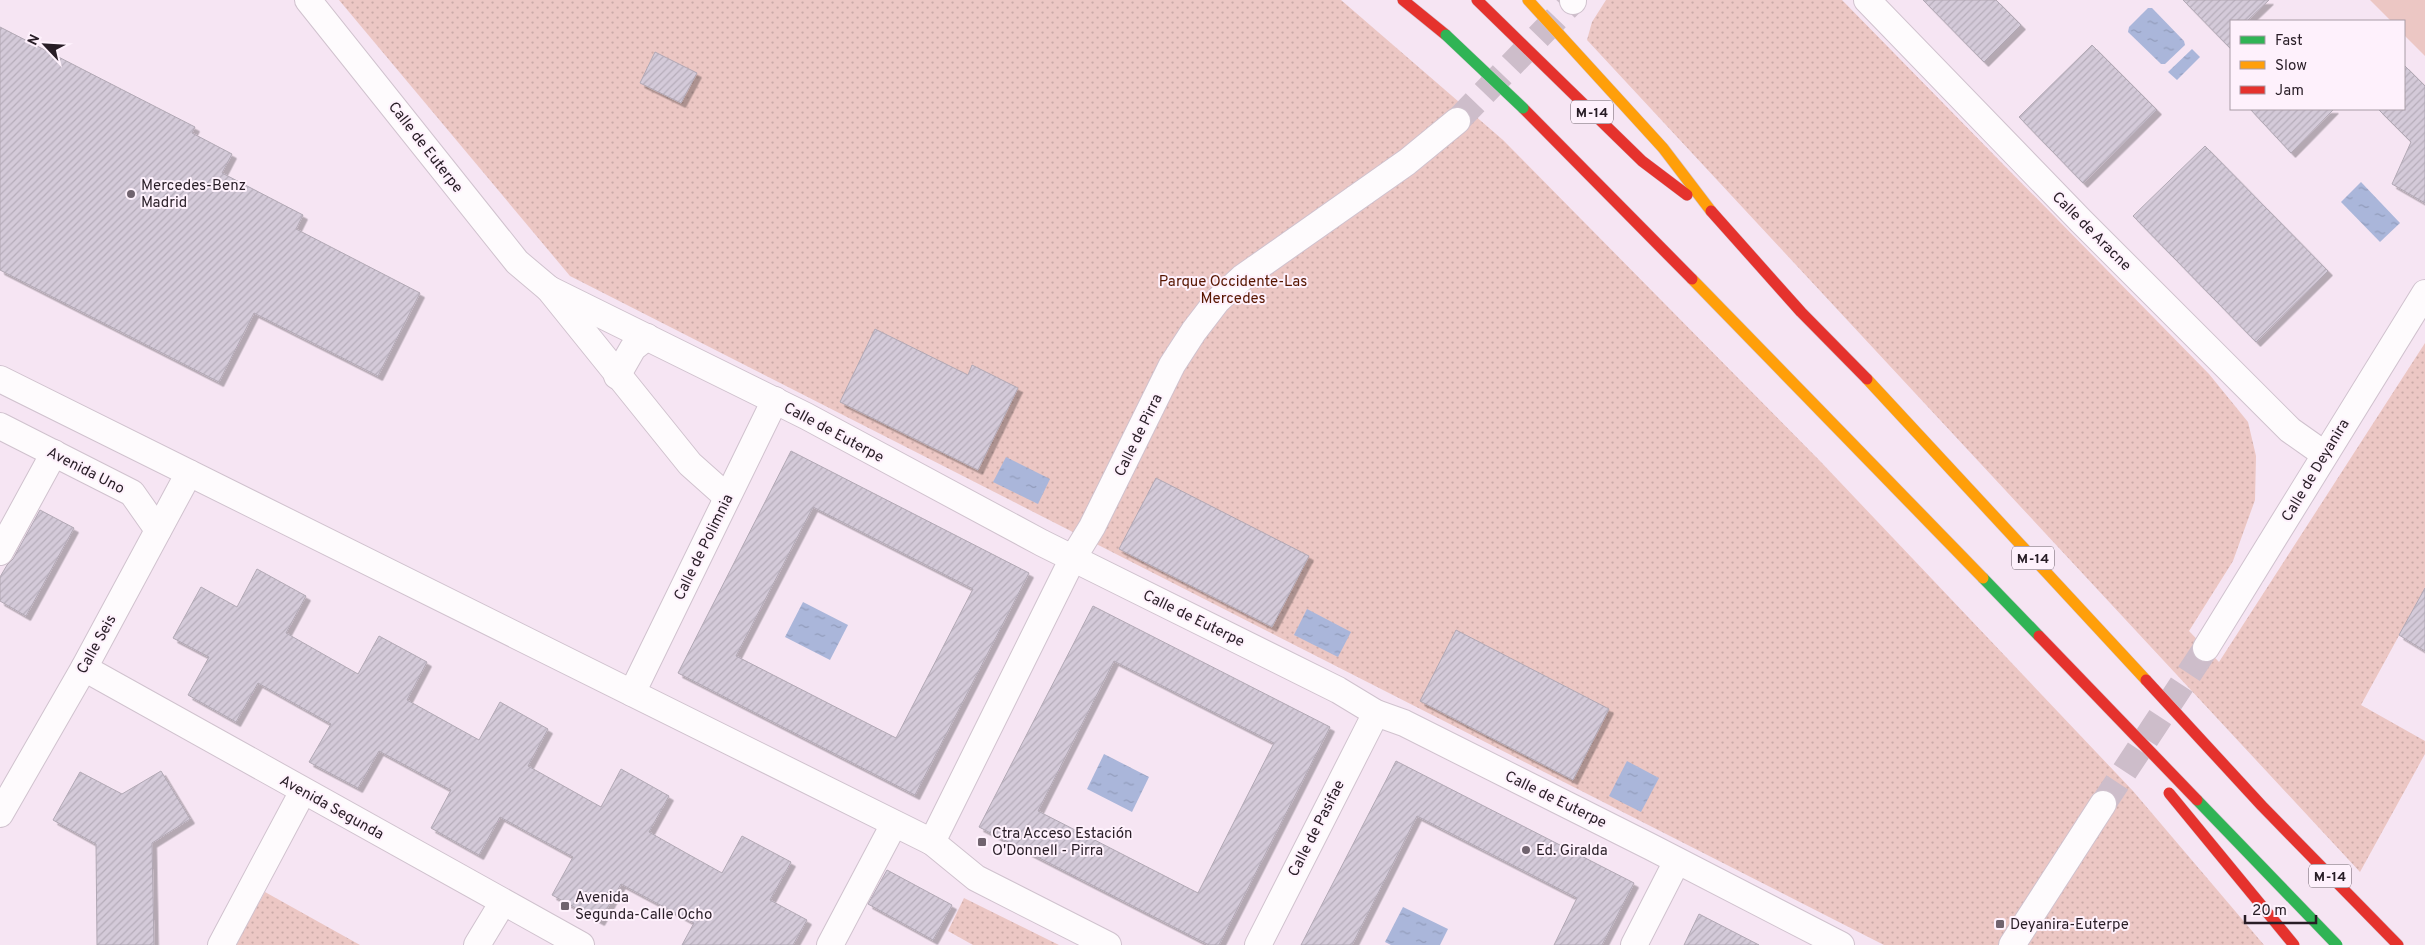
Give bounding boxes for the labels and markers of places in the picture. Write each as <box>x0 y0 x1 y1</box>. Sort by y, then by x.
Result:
place label: Mercedes-Benz Madrid <box>141 177 246 213</box>
marker: Mercedes-Benz Madrid <box>125 188 137 200</box>
place label: Ctra Acceso Estación O'Donnell - Pirra <box>992 825 1132 861</box>
marker: Ctra Acceso Estación O'Donnell - Pirra <box>976 836 988 848</box>
place label: Ed. Giralda <box>1536 842 1608 861</box>
marker: Ed. Giralda <box>1520 844 1532 856</box>
place label: Avenida Segunda-Calle Ocho <box>575 889 712 925</box>
marker: Avenida Segunda-Calle Ocho <box>559 900 571 912</box>
place label: Deyanira-Euterpe <box>2010 916 2129 935</box>
marker: Deyanira-Euterpe <box>1994 918 2006 930</box>

